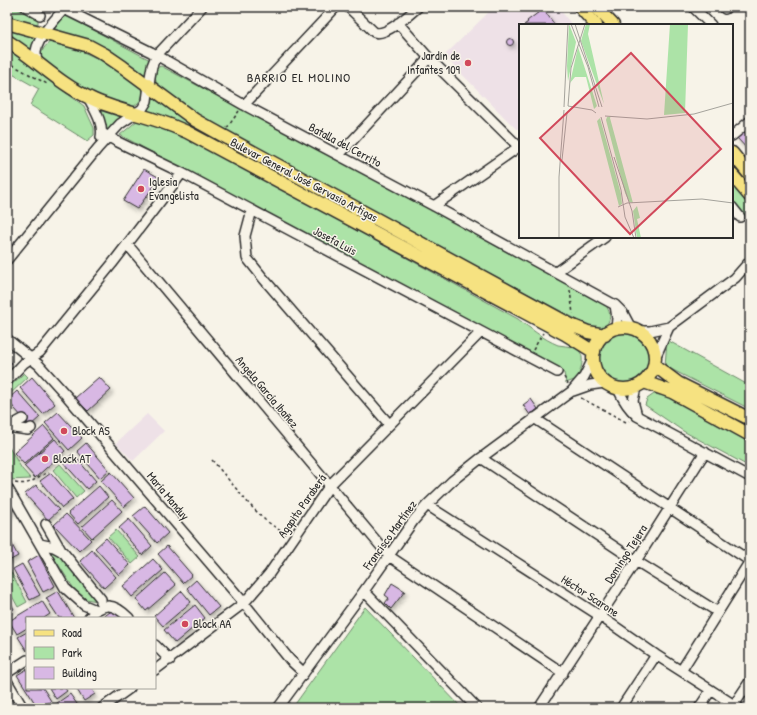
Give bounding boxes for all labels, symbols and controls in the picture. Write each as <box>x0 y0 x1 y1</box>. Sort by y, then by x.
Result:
inset map <box>519 24 733 238</box>
place label: Jardín de Infantes 109 <box>407 47 461 78</box>
marker: Jardín de Infantes 109 <box>463 58 473 68</box>
district label: BARRIO EL MOLINO <box>247 68 351 86</box>
street label: Batalla del Cerrito <box>306 118 385 171</box>
street label: Bulevar General José Gervasio Artigas <box>228 133 381 226</box>
place label: Iglesia Evangelista <box>149 173 199 204</box>
marker: Iglesia Evangelista <box>136 184 146 194</box>
street label: Josefa Luis <box>310 222 360 259</box>
street label: Angela García Ibañez <box>232 352 303 432</box>
place label: Block AS <box>72 422 110 439</box>
marker: Block AS <box>59 426 69 436</box>
place label: Block AT <box>53 450 91 467</box>
marker: Block AT <box>40 454 50 464</box>
street label: María Manduy <box>143 468 194 524</box>
street label: Agapito Paraberá <box>273 470 330 541</box>
street label: Francisco Martínez <box>358 497 421 574</box>
street label: Domingo Tejera <box>600 521 651 586</box>
street label: Héctor Scarone <box>558 571 623 621</box>
place label: Block AA <box>193 615 231 632</box>
legend <box>26 617 156 689</box>
marker: Block AA <box>180 619 190 629</box>
text: Road <box>62 624 82 641</box>
text: Park <box>62 644 82 661</box>
text: Building <box>62 664 97 681</box>

